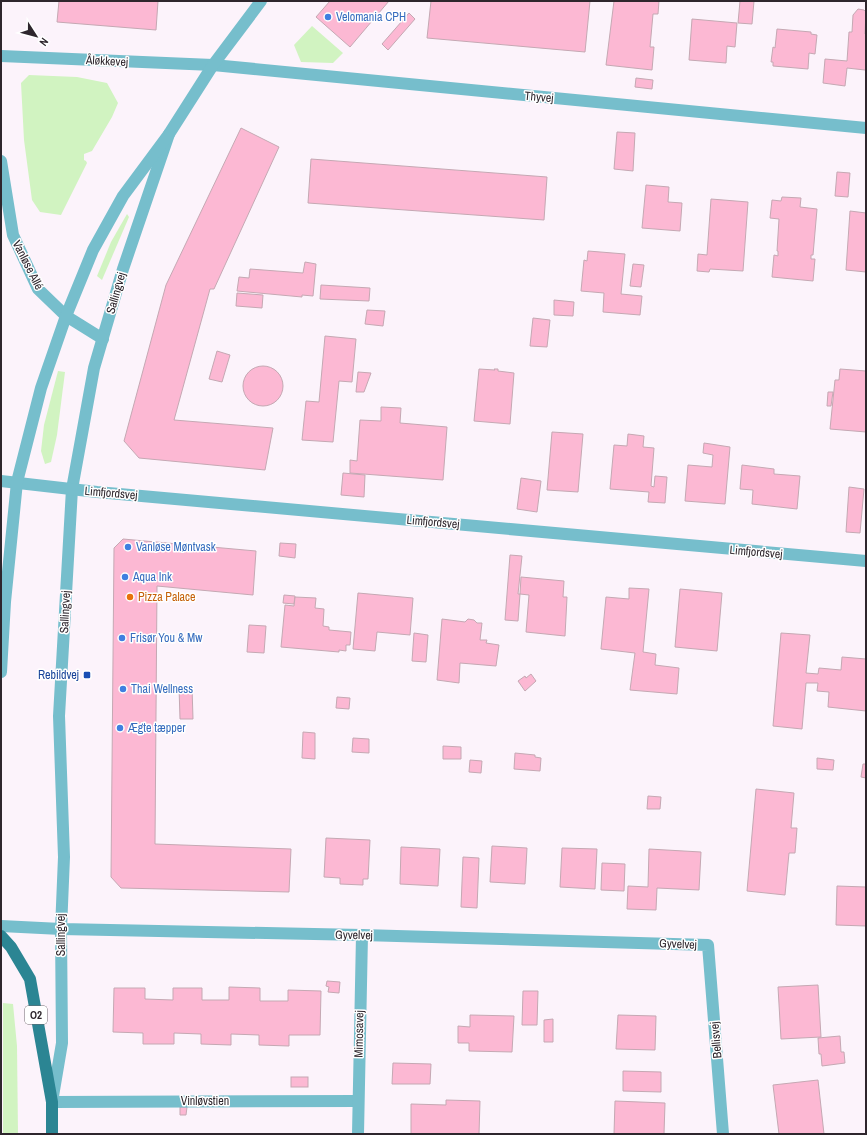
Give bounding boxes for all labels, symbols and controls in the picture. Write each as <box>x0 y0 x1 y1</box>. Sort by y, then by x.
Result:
place label: Velomania CPH <box>336 9 406 25</box>
marker: Velomania CPH <box>323 12 333 22</box>
north arrow <box>16 16 56 56</box>
text: N <box>37 35 52 49</box>
street label: Åløkkevej <box>85 52 128 70</box>
street label: Thyvej <box>524 88 554 106</box>
street label: Vanløse Allé <box>9 238 47 292</box>
street label: Sallingvej <box>102 270 130 316</box>
street label: Limfjordsvej <box>84 483 138 503</box>
street label: Limfjordsvej <box>406 512 460 532</box>
place label: Vanløse Møntvask <box>136 539 216 555</box>
marker: Vanløse Møntvask <box>123 542 133 552</box>
street label: Limfjordsvej <box>729 542 783 562</box>
place label: Aqua Ink <box>132 569 172 585</box>
marker: Aqua Ink <box>120 572 130 582</box>
place label: Pizza Palace <box>138 589 195 605</box>
street label: Sallingvej <box>56 590 74 634</box>
marker: Pizza Palace <box>125 592 135 602</box>
place label: Frisør You & Mw <box>130 630 203 646</box>
marker: Frisør You & Mw <box>117 633 127 643</box>
place label: Rebildvej <box>38 667 79 683</box>
marker: Rebildvej <box>82 670 92 680</box>
place label: Thai Wellness <box>131 681 193 697</box>
marker: Thai Wellness <box>118 684 128 694</box>
place label: Ægte tæpper <box>127 720 186 736</box>
marker: Ægte tæpper <box>115 723 125 733</box>
street label: Sallingvej <box>53 914 69 956</box>
street label: Gyvelvej <box>335 927 373 943</box>
street label: Gyvelvej <box>659 935 697 953</box>
road number: O2 <box>25 1006 47 1024</box>
street label: Mimosavej <box>351 1010 367 1058</box>
street label: Bellisvej <box>706 1021 726 1059</box>
street label: Vinløvstien <box>181 1093 229 1109</box>

